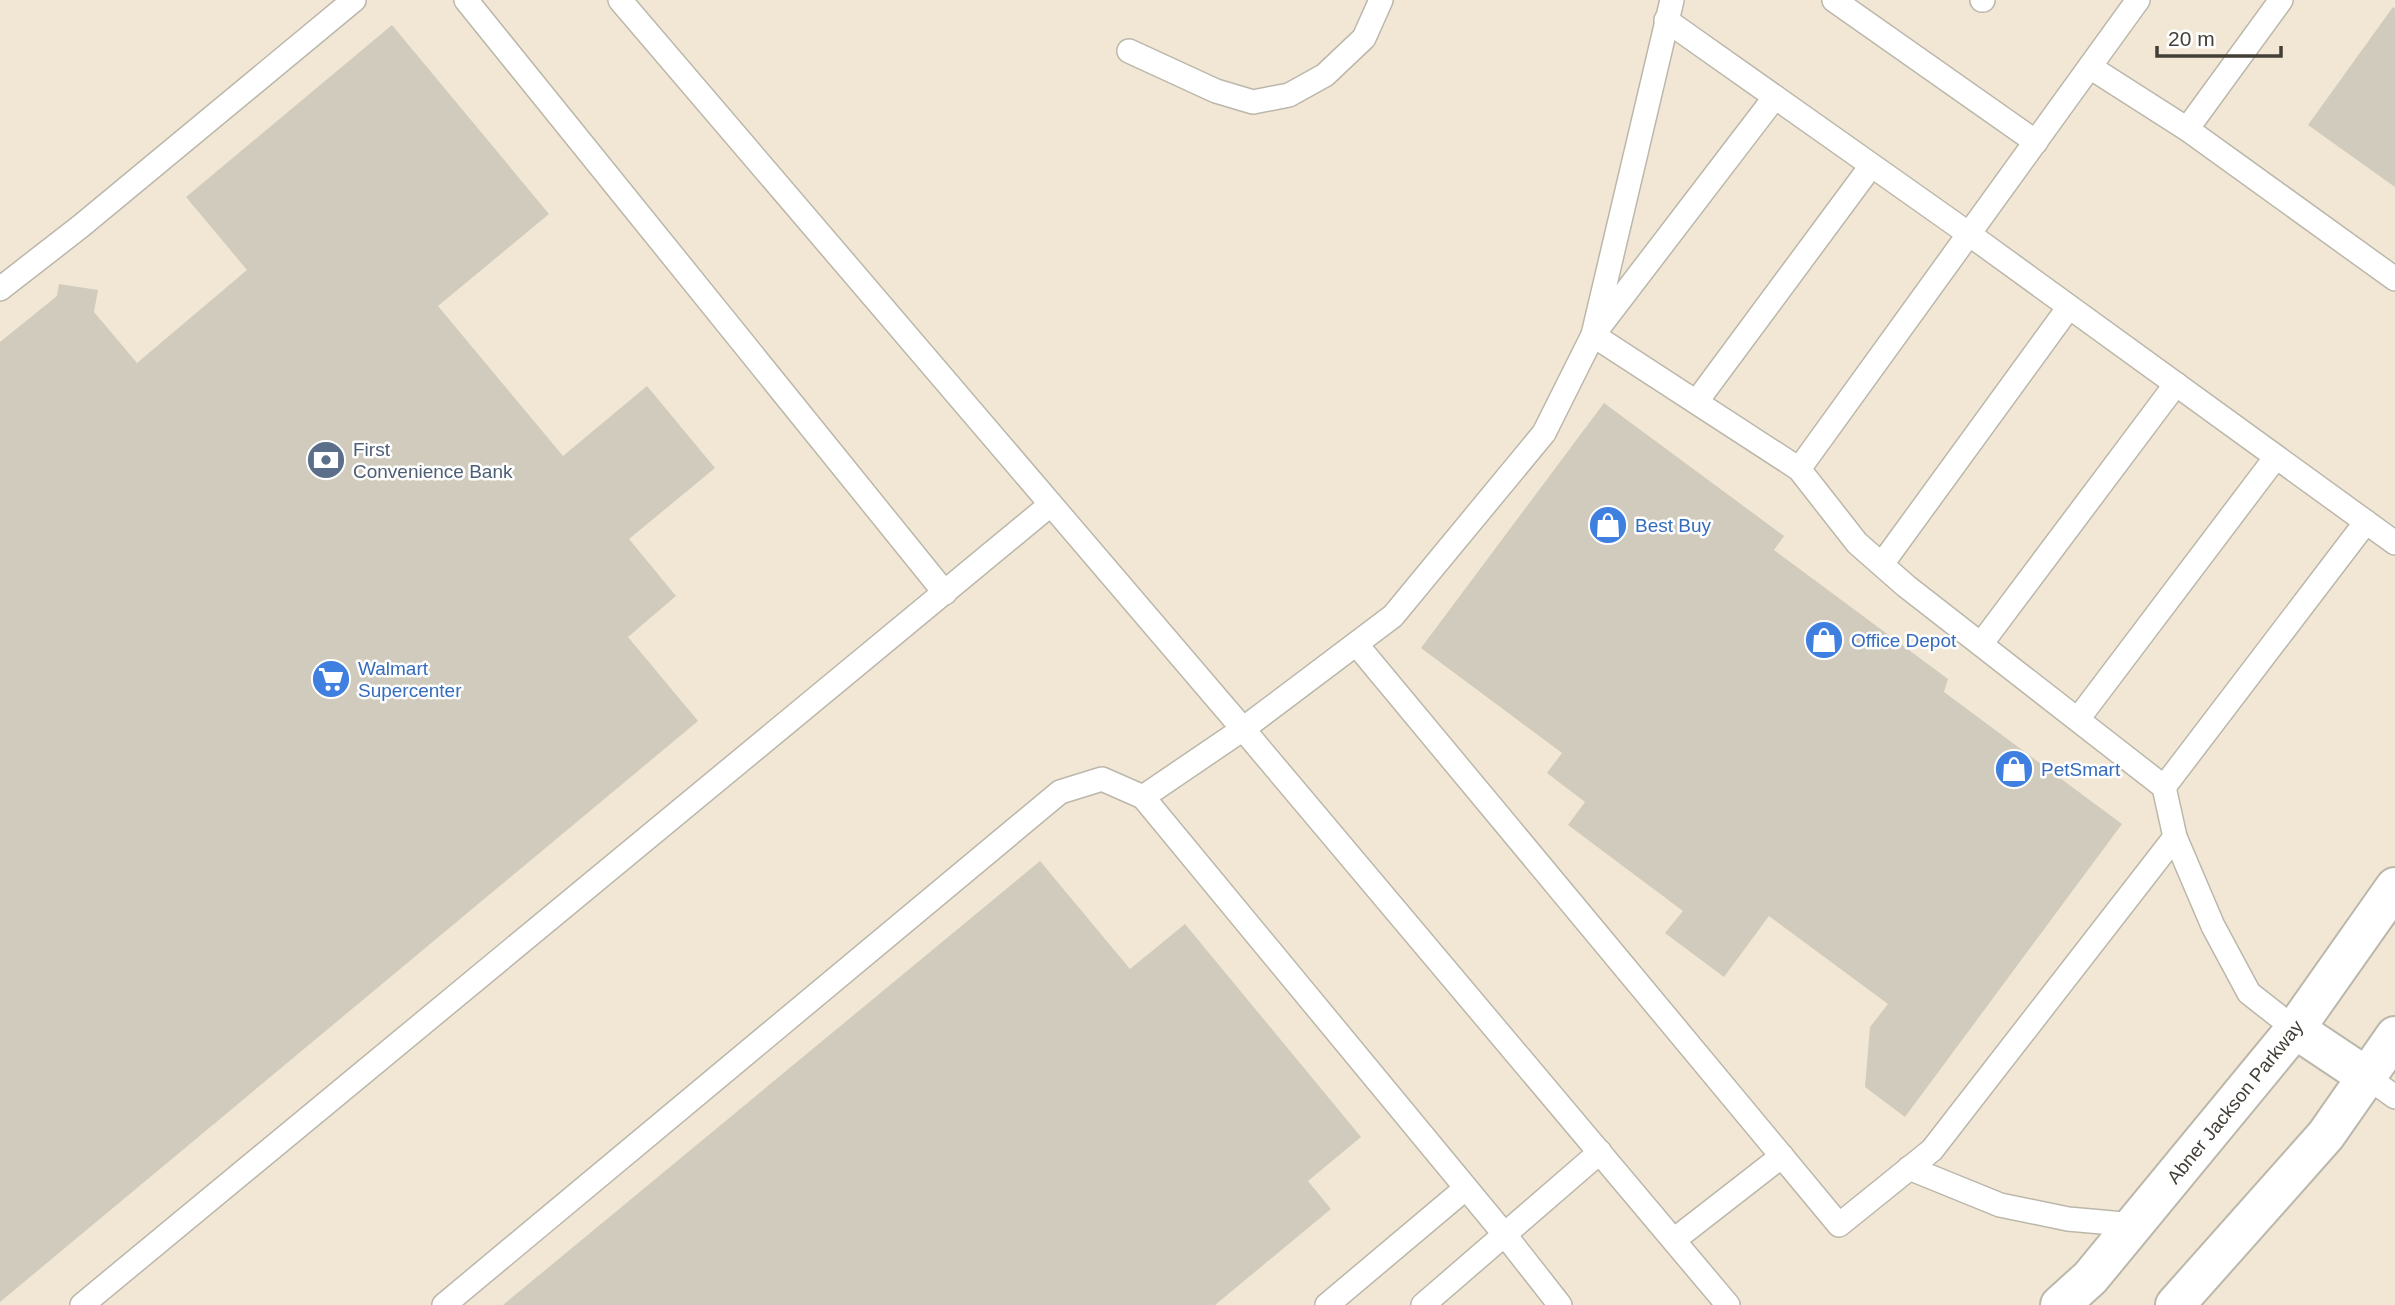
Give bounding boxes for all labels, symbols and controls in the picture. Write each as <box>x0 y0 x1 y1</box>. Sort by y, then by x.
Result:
scale bar <box>2157 14 2281 58</box>
text: 20 m <box>2168 27 2215 50</box>
bank icon: First Convenience Bank <box>305 439 347 481</box>
place label: First Convenience Bank <box>353 439 513 482</box>
shop icon: Best Buy <box>1587 504 1629 546</box>
place label: Best Buy <box>1635 515 1712 536</box>
shop icon: Office Depot <box>1803 619 1845 661</box>
place label: Office Depot <box>1851 630 1957 651</box>
supermarket icon: Walmart Supercenter <box>310 658 352 700</box>
place label: Walmart Supercenter <box>358 658 462 701</box>
shop icon: PetSmart <box>1993 748 2035 790</box>
place label: PetSmart <box>2041 759 2121 780</box>
street label: Abner Jackson Parkway <box>2163 1016 2308 1188</box>

